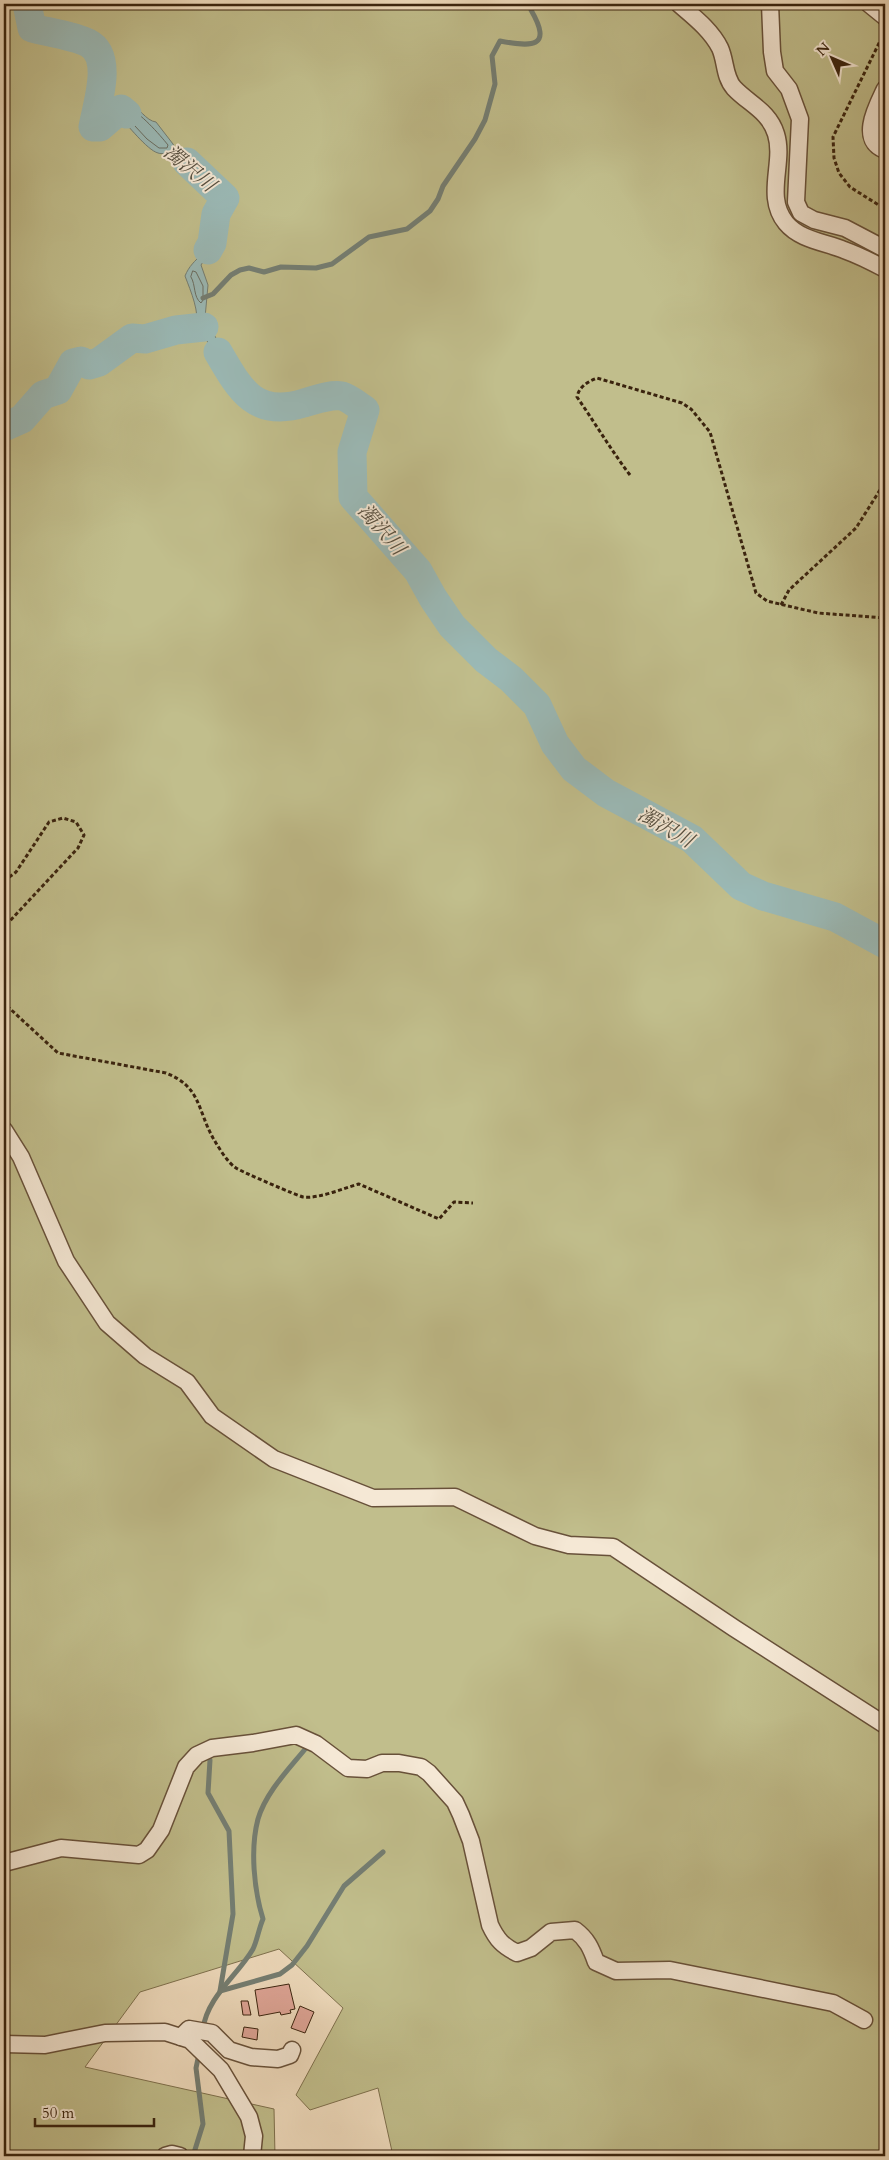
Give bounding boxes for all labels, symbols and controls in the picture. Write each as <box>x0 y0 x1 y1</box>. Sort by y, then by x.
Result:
north arrow <box>806 32 856 82</box>
text: N <box>812 38 834 60</box>
water label: 濁沢川 <box>158 139 223 199</box>
water label: 濁沢川 <box>352 498 413 562</box>
water label: 濁沢川 <box>633 801 700 855</box>
scale bar <box>35 2095 154 2127</box>
text: 50 m <box>42 2103 74 2123</box>

